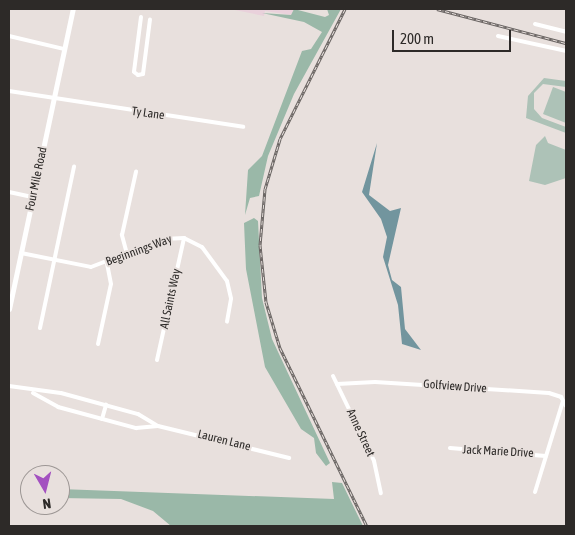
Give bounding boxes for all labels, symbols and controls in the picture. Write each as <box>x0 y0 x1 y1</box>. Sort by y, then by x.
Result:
scale bar <box>395 20 514 52</box>
text: 200 m <box>400 30 434 47</box>
street label: Ty Lane <box>131 105 165 123</box>
street label: Four Mile Road <box>23 146 51 212</box>
street label: Beginnings Way <box>104 232 174 270</box>
street label: All Saints Way <box>158 268 184 330</box>
street label: Golfview Drive <box>423 378 487 396</box>
street label: Anne Street <box>343 407 377 459</box>
street label: Lauren Lane <box>196 427 252 455</box>
street label: Jack Marie Drive <box>462 443 534 461</box>
north arrow <box>20 465 70 515</box>
text: N <box>42 495 52 512</box>

